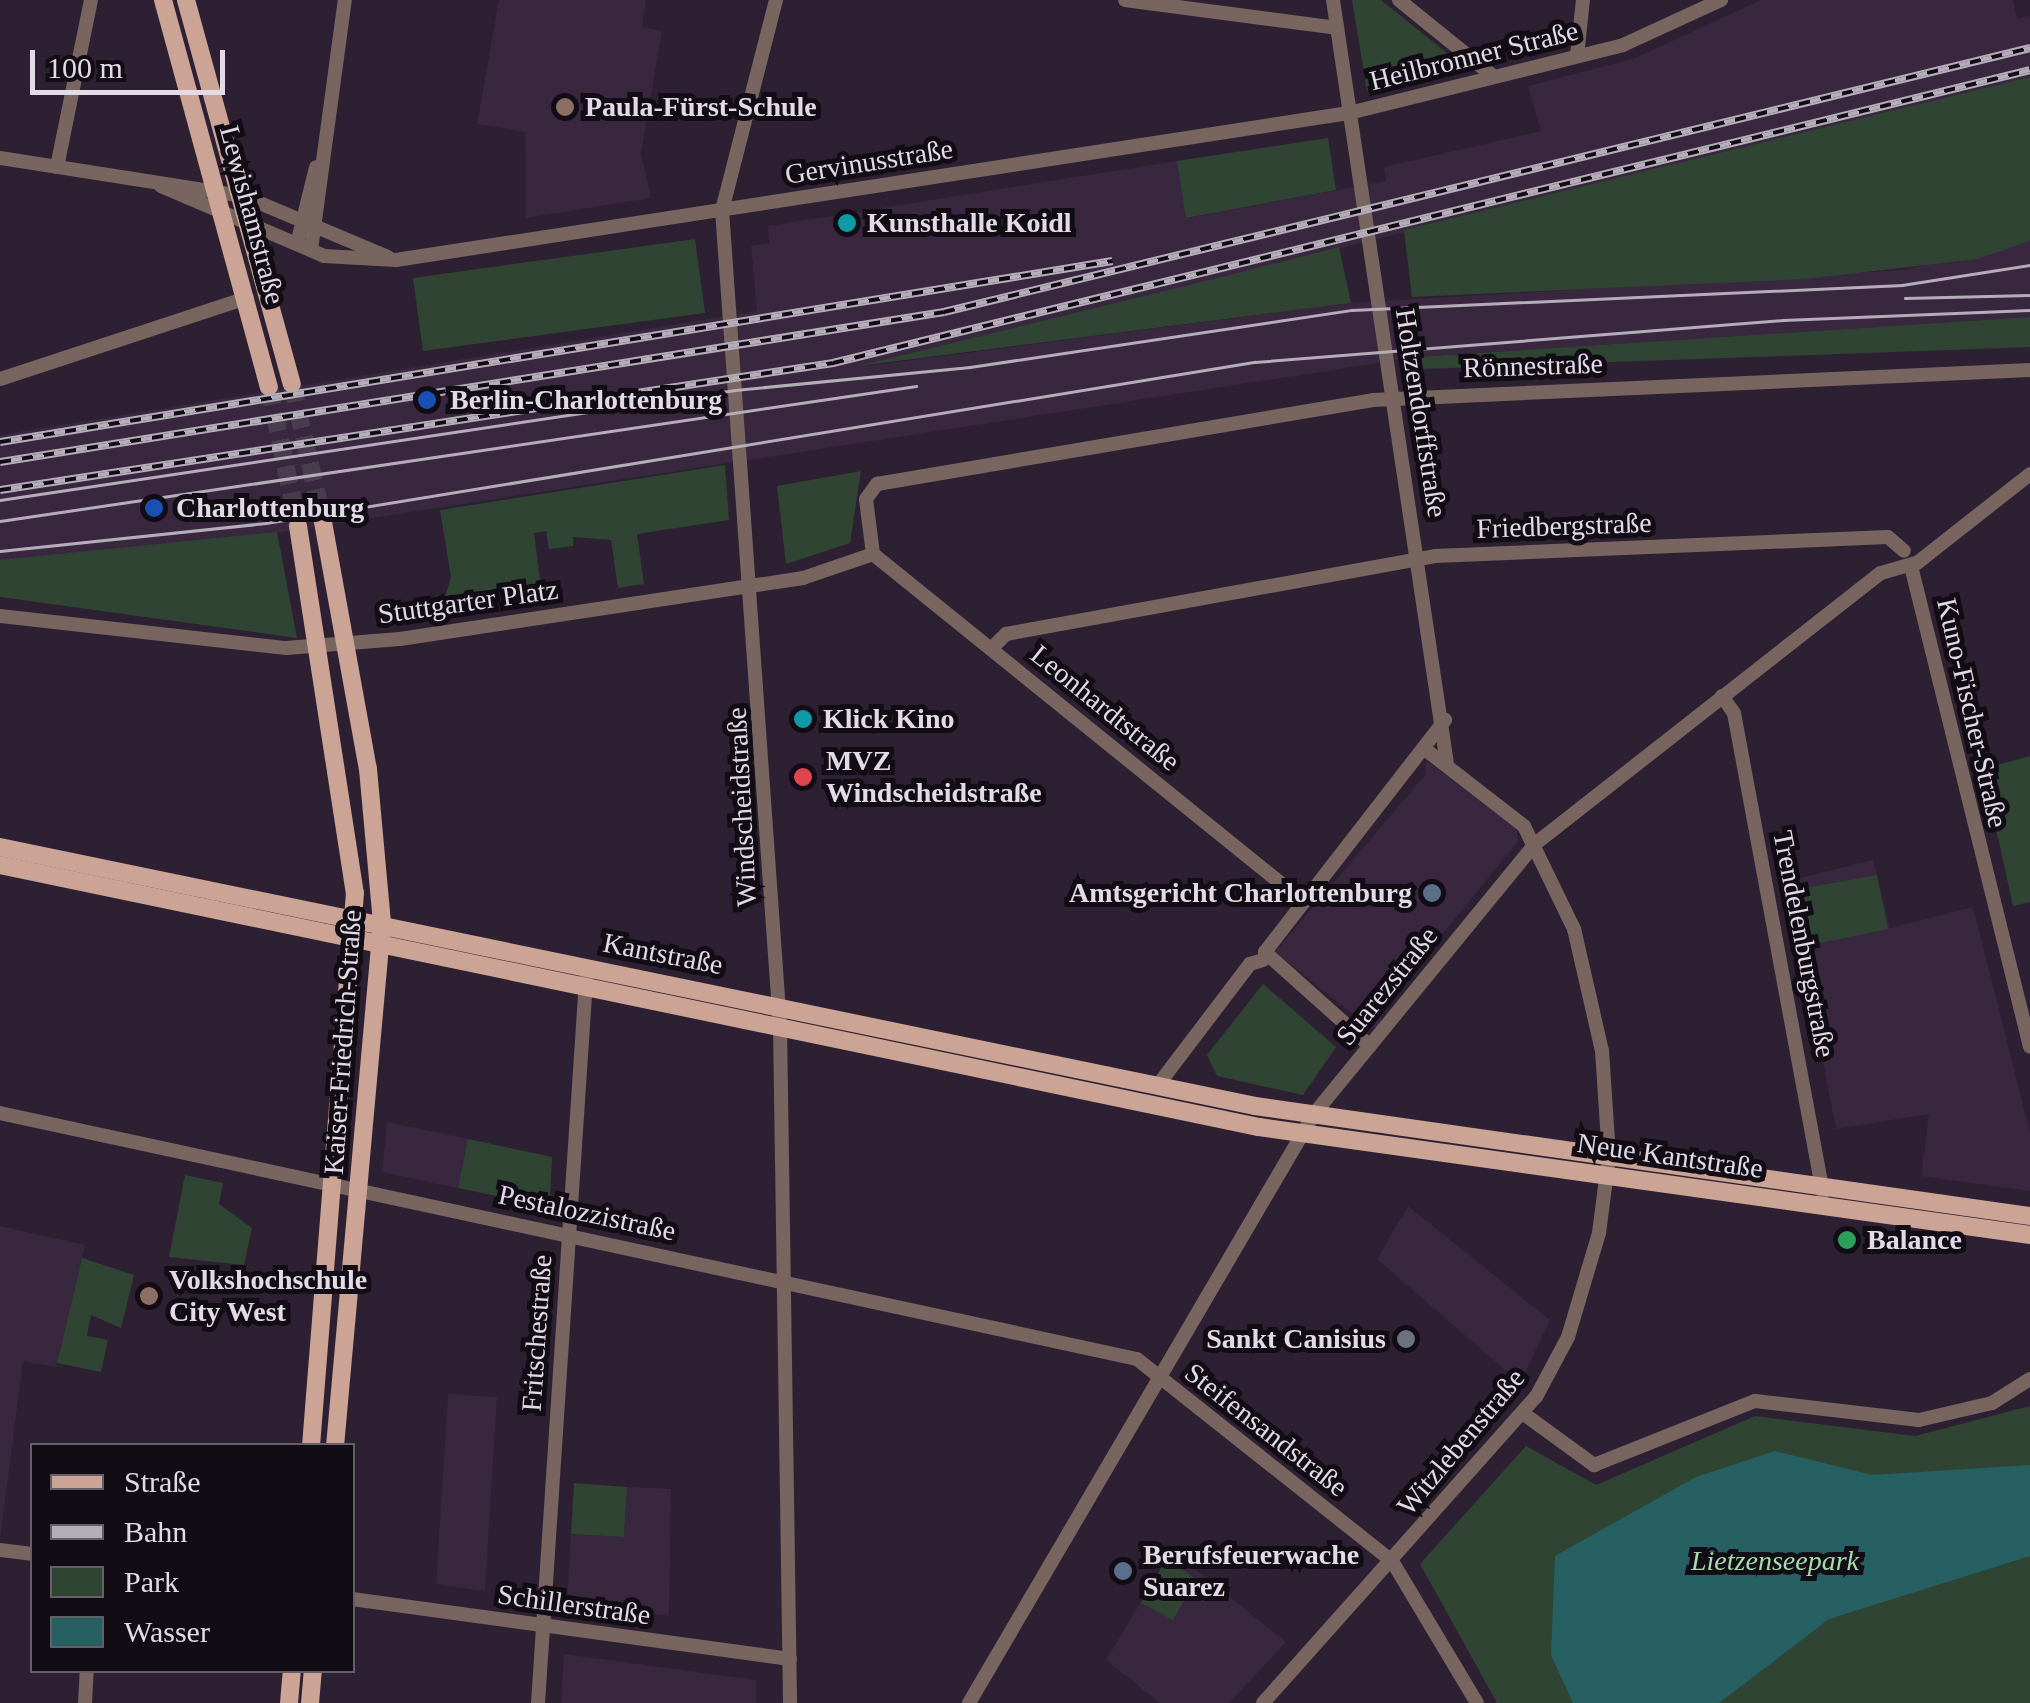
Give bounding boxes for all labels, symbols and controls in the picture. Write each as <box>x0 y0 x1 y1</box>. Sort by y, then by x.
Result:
street label: Heilbronner Straße <box>1366 14 1582 98</box>
scale bar <box>35 30 230 92</box>
text: 100 m <box>47 51 123 84</box>
place label: Paula-Fürst-Schule <box>585 90 817 124</box>
marker: Paula-Fürst-Schule <box>554 96 576 118</box>
street label: Lewishamstraße <box>212 122 292 308</box>
street label: Gervinusstraße <box>783 132 955 192</box>
place label: Kunsthalle Koidl <box>867 206 1072 240</box>
marker: Kunsthalle Koidl <box>836 212 858 234</box>
street label: Holtzendorffstraße <box>1388 306 1454 520</box>
street label: Rönnestraße <box>1462 347 1604 385</box>
place label: Berlin-Charlottenburg <box>450 383 722 417</box>
marker: Berlin-Charlottenburg <box>414 387 440 413</box>
place label: Charlottenburg <box>176 491 364 525</box>
marker: Charlottenburg <box>141 495 167 521</box>
street label: Friedbergstraße <box>1476 506 1652 546</box>
street label: Stuttgarter Platz <box>376 573 560 631</box>
street label: Kuno-Fischer-Straße <box>1929 595 2015 831</box>
street label: Leonhardtstraße <box>1024 638 1186 778</box>
place label: Klick Kino <box>823 702 954 736</box>
street label: Windscheidstraße <box>720 707 764 907</box>
marker: Klick Kino <box>792 708 814 730</box>
place label: MVZ Windscheidstraße <box>826 744 1042 810</box>
marker: MVZ Windscheidstraße <box>790 764 816 790</box>
street label: Trendelenburgstraße <box>1766 828 1842 1060</box>
place label: Amtsgericht Charlottenburg <box>1069 876 1412 910</box>
marker: Amtsgericht Charlottenburg <box>1421 882 1443 904</box>
street label: Kaiser-Friedrich-Straße <box>317 908 369 1176</box>
street label: Suarezstraße <box>1329 920 1445 1052</box>
street label: Kantstraße <box>600 926 726 982</box>
street label: Neue Kantstraße <box>1575 1126 1765 1186</box>
street label: Pestalozzistraße <box>495 1178 679 1248</box>
place label: Balance <box>1867 1223 1962 1257</box>
marker: Balance <box>1836 1229 1858 1251</box>
street label: Fritschestraße <box>515 1253 559 1413</box>
place label: Volkshochschule City West <box>169 1263 367 1329</box>
marker: Volkshochschule City West <box>138 1285 160 1307</box>
place label: Sankt Canisius <box>1206 1322 1386 1356</box>
marker: Sankt Canisius <box>1395 1328 1417 1350</box>
street label: Steifensandstraße <box>1178 1356 1354 1504</box>
street label: Witzlebenstraße <box>1390 1362 1532 1522</box>
legend <box>30 1443 355 1673</box>
text: Straße <box>124 1465 201 1498</box>
text: Bahn <box>124 1515 187 1548</box>
place label: Berufsfeuerwache Suarez <box>1143 1538 1359 1604</box>
park label: Lietzenseepark <box>1691 1544 1859 1578</box>
marker: Berufsfeuerwache Suarez <box>1112 1560 1134 1582</box>
text: Park <box>124 1565 179 1598</box>
street label: Schillerstraße <box>495 1578 653 1632</box>
text: Wasser <box>124 1615 210 1648</box>

